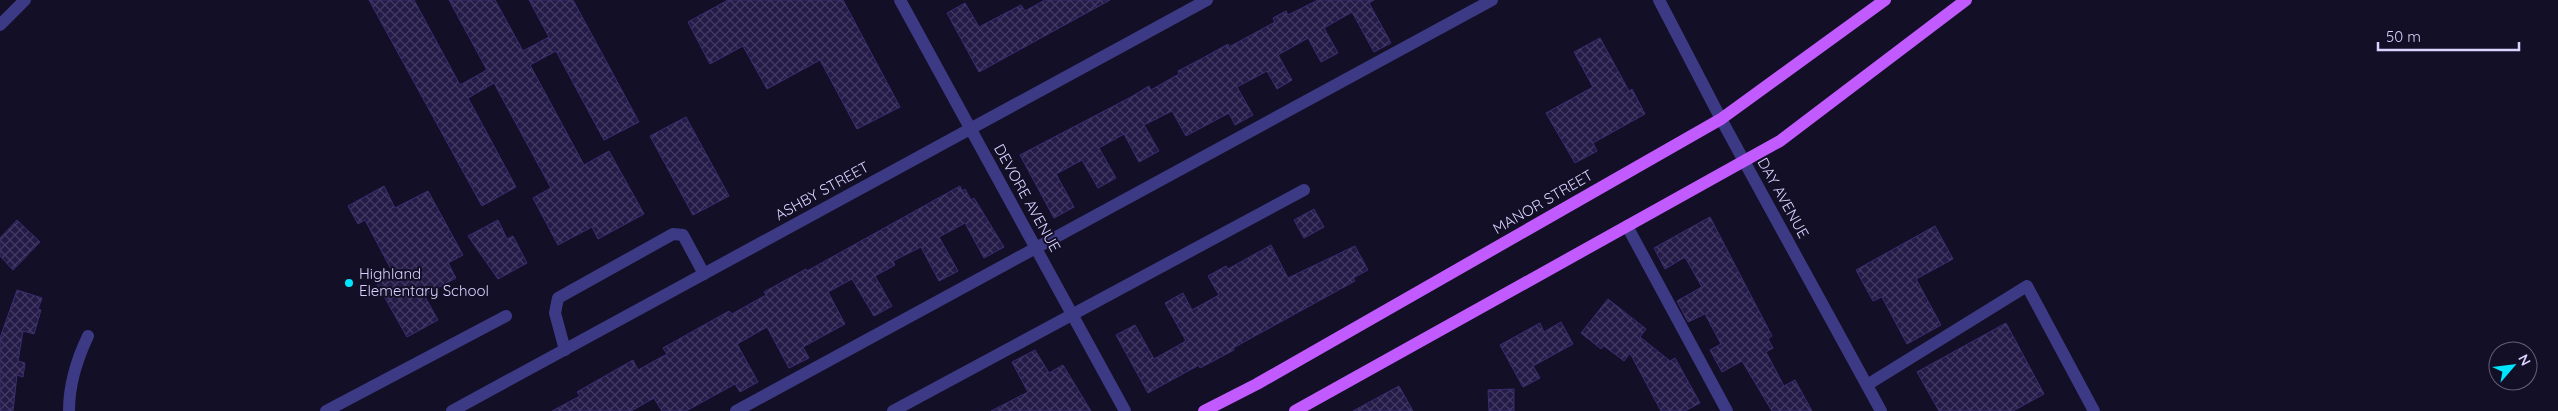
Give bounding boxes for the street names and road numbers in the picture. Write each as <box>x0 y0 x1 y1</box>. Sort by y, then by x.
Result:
street label: DEVORE AVENUE <box>990 141 1065 255</box>
street label: DAY AVENUE <box>1754 154 1813 241</box>
street label: ASHBY STREET <box>771 157 872 224</box>
street label: MANOR STREET <box>1489 165 1596 238</box>

